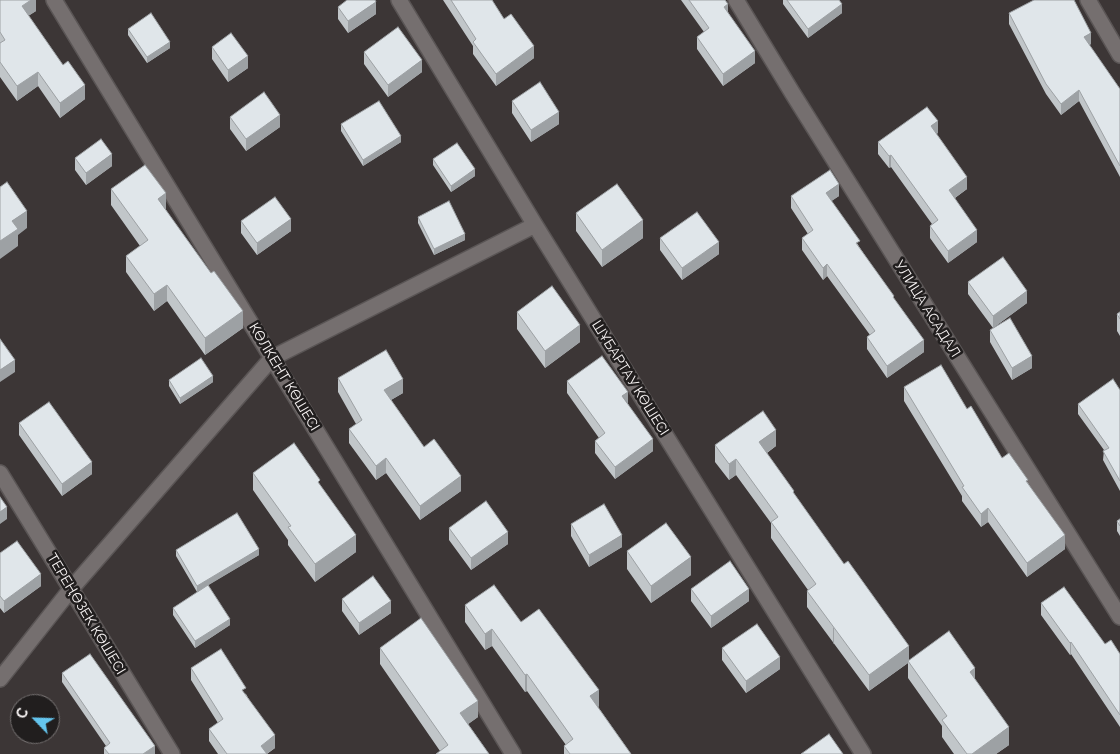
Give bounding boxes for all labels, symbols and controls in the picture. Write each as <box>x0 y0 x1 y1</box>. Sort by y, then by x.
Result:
street label: УЛИЦА АСАДАЛ <box>890 258 964 360</box>
street label: ШҰБАРТАУ КӨШЕСІ <box>588 317 672 439</box>
street label: КӨЛКЕНТ КӨШЕСІ <box>245 320 323 434</box>
street label: ТЕРЕҢӨЗЕК КӨШЕСІ <box>43 550 129 678</box>
north arrow <box>10 694 60 744</box>
text: С <box>13 706 31 721</box>

